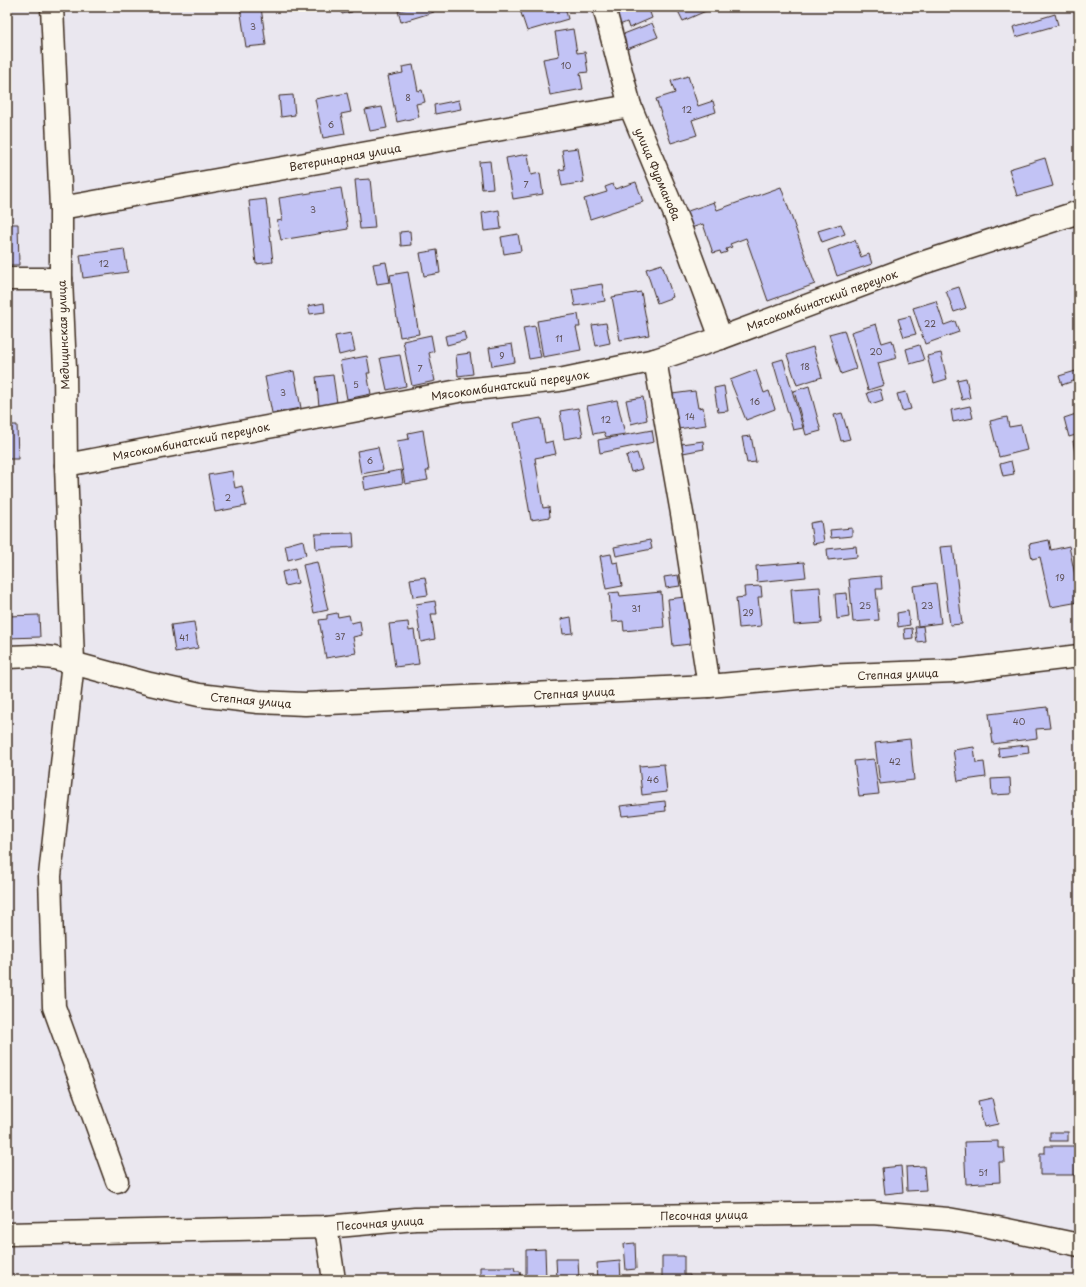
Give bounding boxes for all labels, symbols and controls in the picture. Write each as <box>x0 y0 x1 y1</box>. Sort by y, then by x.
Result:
house number: 3 <box>250 19 256 33</box>
house number: 10 <box>561 58 572 72</box>
house number: 8 <box>405 90 411 104</box>
house number: 12 <box>682 102 692 116</box>
house number: 6 <box>328 117 334 131</box>
street label: улица Фурманова <box>631 125 685 223</box>
street label: Ветеринарная улица <box>288 139 402 175</box>
house number: 7 <box>523 177 529 191</box>
house number: 3 <box>310 202 316 216</box>
house number: 12 <box>99 256 109 270</box>
street label: Мясокомбинатский переулок <box>744 265 900 335</box>
street label: Медицинская улица <box>53 280 73 390</box>
house number: 22 <box>924 316 936 330</box>
house number: 11 <box>555 331 563 345</box>
house number: 20 <box>870 344 883 358</box>
house number: 9 <box>499 348 505 362</box>
house number: 18 <box>800 359 810 373</box>
house number: 7 <box>417 361 423 375</box>
street label: Мясокомбинатский переулок <box>430 365 591 405</box>
house number: 5 <box>353 377 359 391</box>
house number: 3 <box>280 385 286 399</box>
house number: 16 <box>750 394 760 408</box>
house number: 14 <box>685 409 695 423</box>
house number: 12 <box>601 412 611 426</box>
street label: Мясокомбинатский переулок <box>111 417 271 465</box>
house number: 6 <box>367 453 373 467</box>
house number: 2 <box>225 490 231 504</box>
house number: 19 <box>1055 570 1065 584</box>
house number: 25 <box>859 598 871 612</box>
house number: 23 <box>921 598 933 612</box>
house number: 31 <box>631 601 641 615</box>
house number: 29 <box>742 605 754 619</box>
house number: 37 <box>335 629 345 643</box>
house number: 41 <box>179 630 189 644</box>
street label: Степная улица <box>857 664 939 684</box>
street label: Степная улица <box>533 682 615 704</box>
street label: Степная улица <box>210 688 292 712</box>
house number: 40 <box>1013 714 1026 728</box>
house number: 42 <box>889 754 901 768</box>
house number: 46 <box>647 772 659 786</box>
house number: 51 <box>978 1165 988 1179</box>
street label: Песочная улица <box>660 1206 748 1224</box>
street label: Песочная улица <box>336 1211 424 1235</box>

